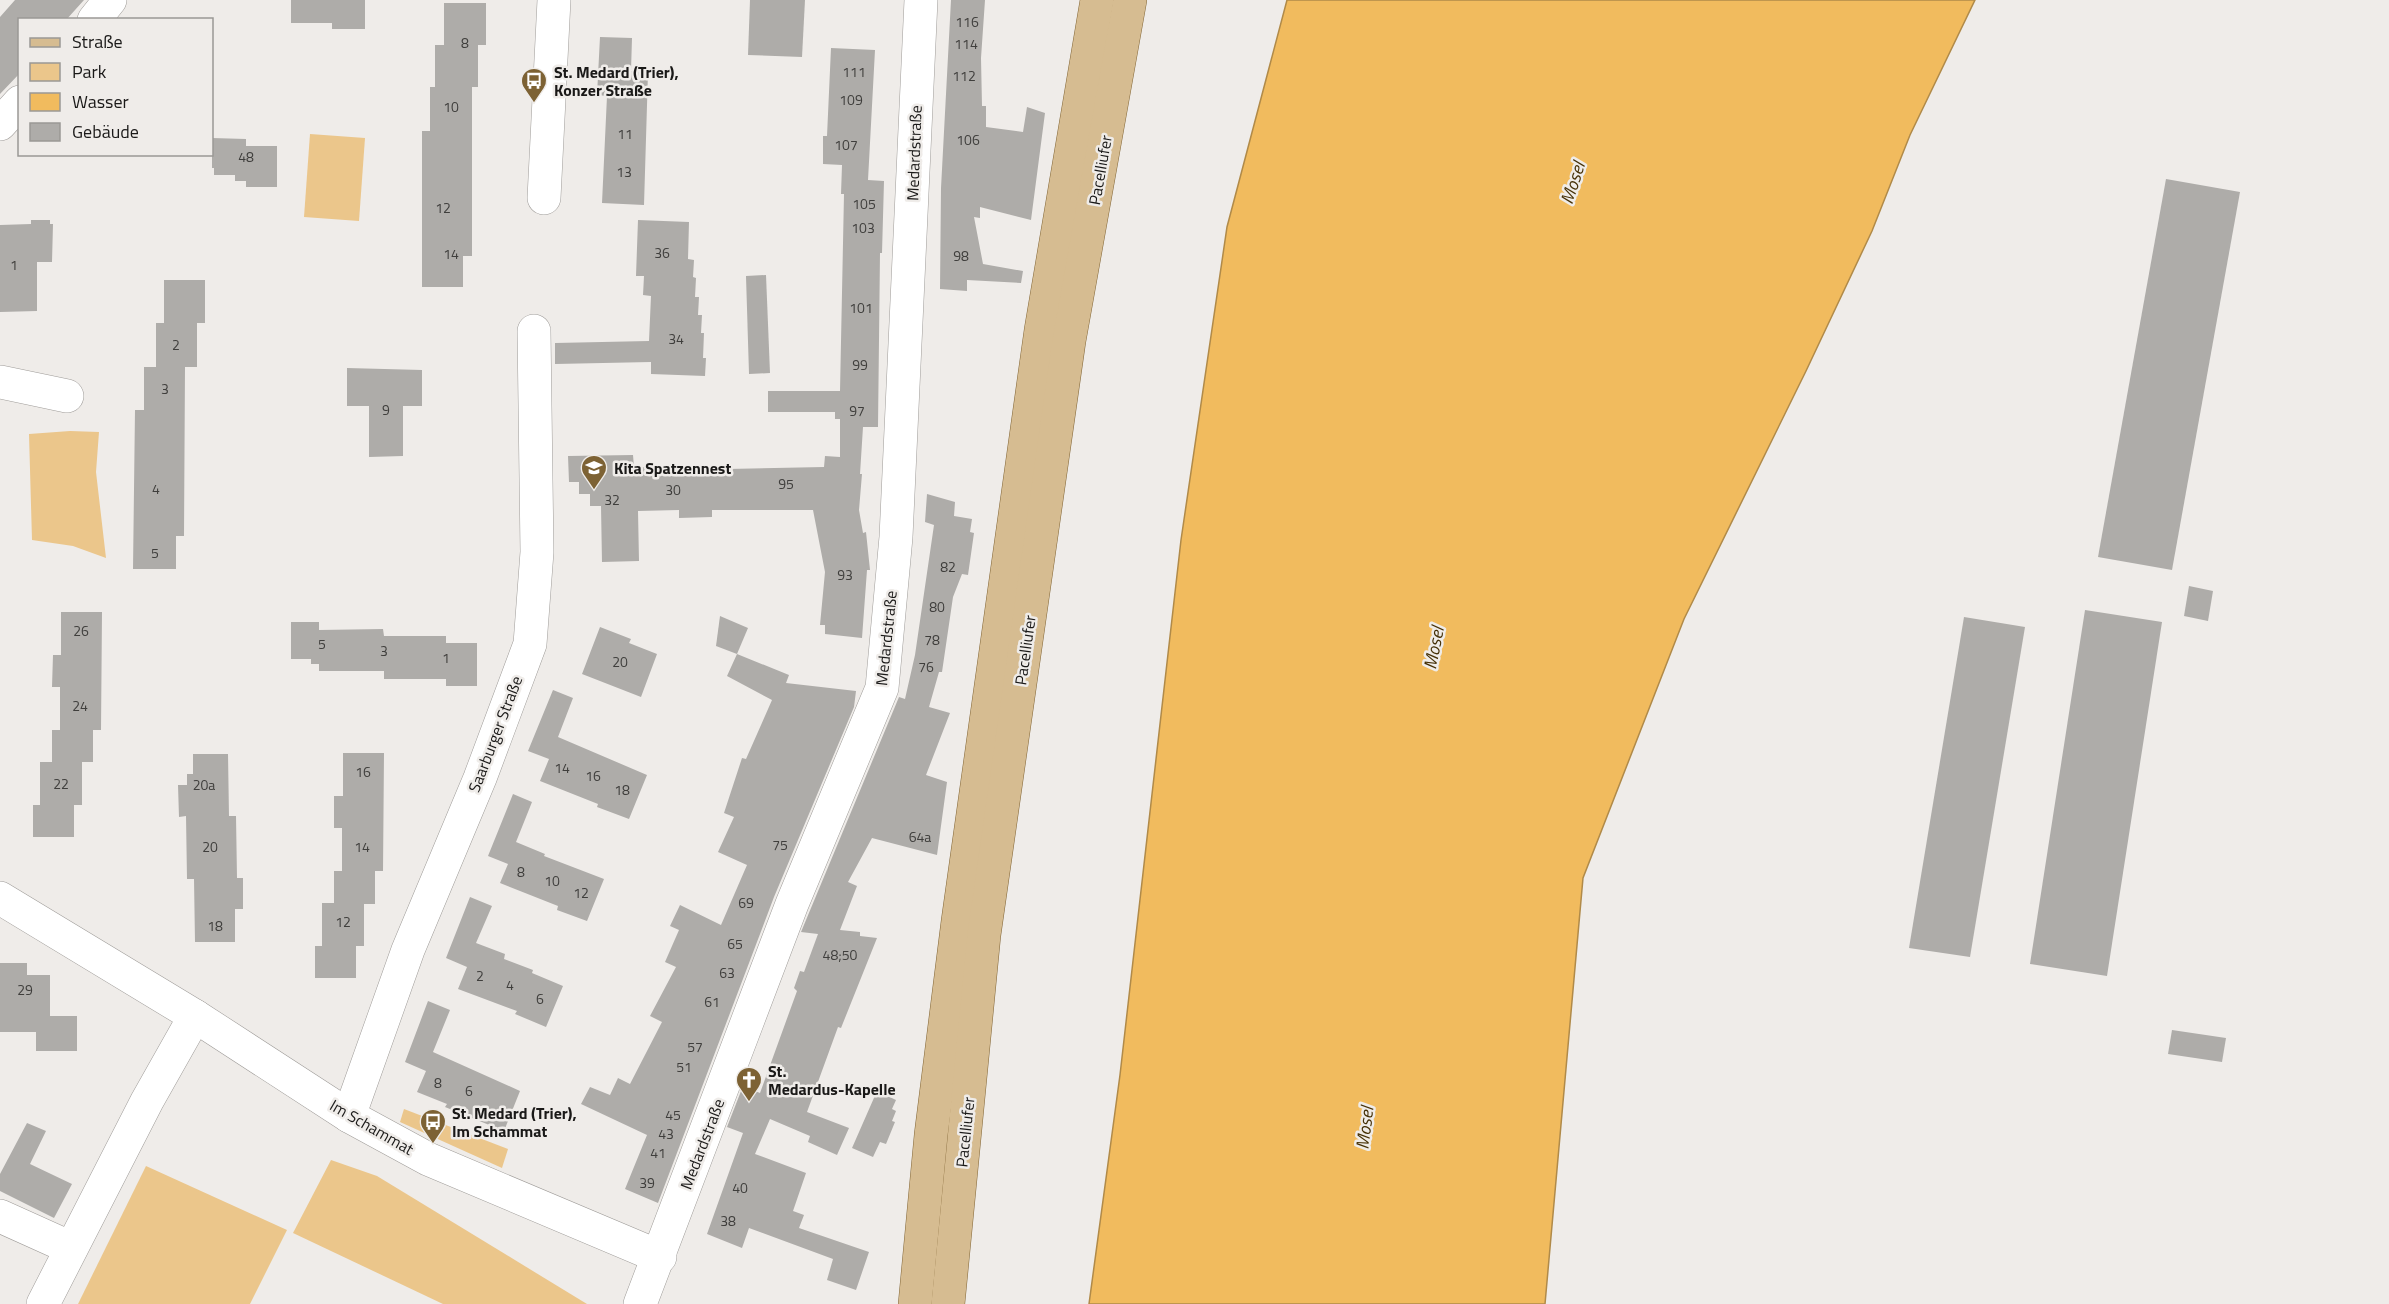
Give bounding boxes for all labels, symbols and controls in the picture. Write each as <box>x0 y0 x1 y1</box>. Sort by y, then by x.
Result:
house number: 116 <box>955 11 979 32</box>
legend <box>18 18 213 156</box>
text: Straße <box>72 28 123 55</box>
house number: 8 <box>461 32 469 53</box>
house number: 114 <box>954 33 978 54</box>
text: Park <box>72 58 107 85</box>
place label: St. Medard (Trier), Konzer Straße <box>554 60 679 102</box>
house number: 111 <box>842 61 866 82</box>
house number: 112 <box>952 65 976 86</box>
bus stop icon: St. Medard (Trier), Konzer Straße <box>519 66 549 104</box>
text: Wasser <box>72 88 129 115</box>
house number: 109 <box>839 89 863 110</box>
house number: 10 <box>443 96 459 117</box>
street label: Medardstraße <box>900 105 928 201</box>
text: Gebäude <box>72 118 139 145</box>
house number: 11 <box>617 123 633 144</box>
house number: 106 <box>956 129 980 150</box>
street label: Pacelliufer <box>1082 133 1118 207</box>
house number: 107 <box>834 134 858 155</box>
house number: 48 <box>238 146 254 167</box>
water label: Mosel <box>1553 156 1593 207</box>
house number: 13 <box>616 161 632 182</box>
house number: 105 <box>852 193 876 214</box>
house number: 12 <box>435 197 451 218</box>
house number: 103 <box>851 217 875 238</box>
house number: 36 <box>654 242 670 263</box>
house number: 14 <box>443 243 459 264</box>
house number: 98 <box>953 245 969 266</box>
house number: 1 <box>10 254 18 275</box>
house number: 101 <box>849 297 873 318</box>
house number: 34 <box>668 328 684 349</box>
house number: 2 <box>172 334 180 355</box>
house number: 99 <box>852 354 868 375</box>
house number: 3 <box>161 378 169 399</box>
house number: 9 <box>382 399 390 420</box>
house number: 97 <box>849 400 865 421</box>
school or university icon: Kita Spatzennest <box>579 453 609 491</box>
place label: Kita Spatzennest <box>614 456 731 480</box>
house number: 95 <box>778 473 794 494</box>
house number: 4 <box>152 478 160 499</box>
house number: 30 <box>665 479 681 500</box>
house number: 32 <box>604 489 620 510</box>
house number: 5 <box>151 542 159 563</box>
house number: 82 <box>940 556 956 577</box>
house number: 93 <box>837 564 853 585</box>
street label: Medardstraße <box>869 589 903 687</box>
house number: 80 <box>929 596 945 617</box>
street label: Pacelliufer <box>1008 613 1042 687</box>
house number: 26 <box>73 620 89 641</box>
water label: Mosel <box>1416 622 1451 671</box>
house number: 78 <box>924 629 940 650</box>
house number: 5 <box>318 633 326 654</box>
house number: 3 <box>380 640 388 661</box>
house number: 1 <box>442 647 450 668</box>
house number: 20 <box>612 651 628 672</box>
house number: 76 <box>918 656 934 677</box>
street label: Saarburger Straße <box>462 672 528 796</box>
house number: 24 <box>72 695 88 716</box>
house number: 14 <box>554 757 570 778</box>
house number: 16 <box>355 761 371 782</box>
house number: 16 <box>585 765 601 786</box>
house number: 22 <box>53 773 69 794</box>
house number: 20a <box>193 774 215 795</box>
house number: 18 <box>614 779 630 800</box>
house number: 64a <box>909 826 931 847</box>
house number: 75 <box>772 834 788 855</box>
house number: 20 <box>202 836 218 857</box>
house number: 14 <box>354 836 370 857</box>
house number: 8 <box>517 861 525 882</box>
house number: 10 <box>544 870 560 891</box>
house number: 12 <box>573 882 589 903</box>
house number: 69 <box>738 892 754 913</box>
house number: 12 <box>335 911 351 932</box>
house number: 18 <box>207 915 223 936</box>
house number: 65 <box>727 933 743 954</box>
house number: 48;50 <box>823 944 858 965</box>
house number: 63 <box>719 962 735 983</box>
house number: 2 <box>476 965 484 986</box>
house number: 4 <box>506 974 514 995</box>
house number: 29 <box>17 979 33 1000</box>
house number: 6 <box>536 988 544 1009</box>
house number: 61 <box>704 991 720 1012</box>
house number: 57 <box>687 1036 703 1057</box>
house number: 51 <box>676 1056 692 1077</box>
place label: St. Medardus-Kapelle <box>768 1059 896 1101</box>
church icon: St. Medardus-Kapelle <box>734 1065 764 1103</box>
house number: 8 <box>434 1072 442 1093</box>
house number: 6 <box>465 1080 473 1101</box>
street label: Im Schammat <box>326 1093 419 1161</box>
street label: Medardstraße <box>674 1095 730 1193</box>
street label: Pacelliufer <box>949 1095 981 1168</box>
place label: St. Medard (Trier), Im Schammat <box>452 1101 577 1143</box>
water label: Mosel <box>1348 1103 1381 1151</box>
house number: 45 <box>665 1104 681 1125</box>
bus stop icon: St. Medard (Trier), Im Schammat <box>418 1107 448 1145</box>
house number: 43 <box>658 1123 674 1144</box>
house number: 41 <box>650 1142 666 1163</box>
house number: 39 <box>639 1172 655 1193</box>
house number: 40 <box>732 1177 748 1198</box>
house number: 38 <box>720 1210 736 1231</box>

